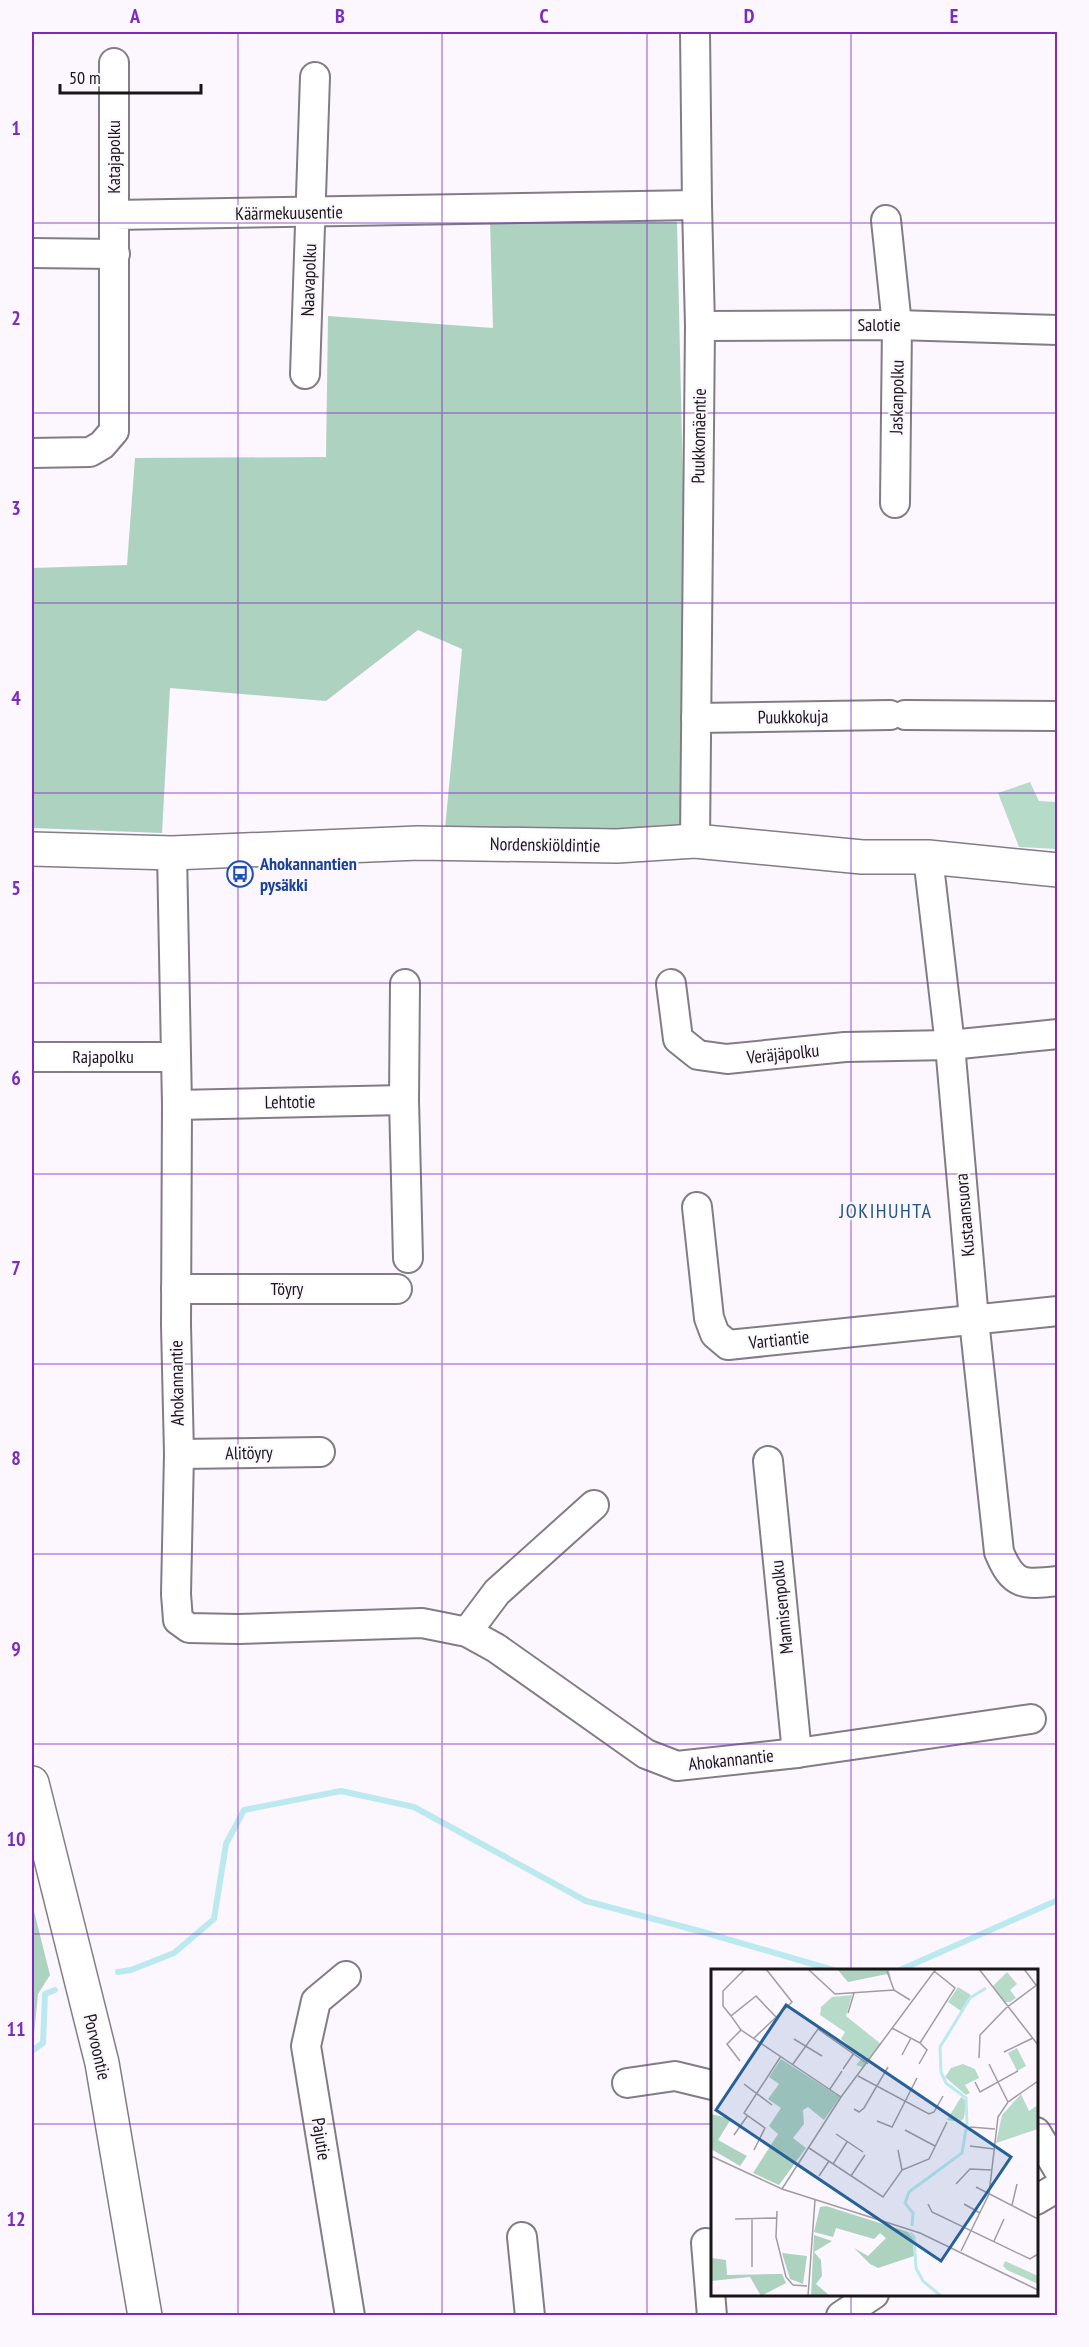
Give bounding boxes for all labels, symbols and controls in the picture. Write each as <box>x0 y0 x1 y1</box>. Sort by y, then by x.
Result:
text: A <box>129 3 141 29</box>
text: B <box>335 3 345 29</box>
text: C <box>539 3 549 29</box>
text: D <box>744 3 755 29</box>
text: E <box>950 3 958 29</box>
scale bar <box>60 57 201 95</box>
text: 50 m <box>69 66 101 89</box>
text: 1 <box>11 115 21 141</box>
street label: Katajapolku <box>102 120 125 194</box>
street label: Käärmekuusentie <box>235 200 343 225</box>
street label: Naavapolku <box>296 243 321 317</box>
text: 2 <box>11 305 21 331</box>
street label: Salotie <box>857 313 901 336</box>
street label: Jaskanpolku <box>884 360 909 435</box>
street label: Puukkomäentie <box>686 388 711 484</box>
text: 3 <box>11 495 21 521</box>
text: 4 <box>11 685 21 711</box>
street label: Puukkokuja <box>757 704 829 729</box>
street label: Nordenskiöldintie <box>490 832 600 857</box>
place label: Ahokannantien pysäkki <box>259 852 357 896</box>
bus stop icon: Ahokannantien pysäkki <box>225 859 255 889</box>
text: 5 <box>11 875 21 901</box>
street label: Veräjäpolku <box>745 1038 820 1069</box>
street label: Rajapolku <box>72 1045 134 1068</box>
text: 6 <box>11 1065 21 1091</box>
street label: Lehtotie <box>264 1090 316 1113</box>
street label: Kustaansuora <box>949 1172 980 1258</box>
district label: JOKIHUHTA <box>839 1198 932 1224</box>
text: 7 <box>11 1255 21 1281</box>
street label: Töyry <box>271 1277 304 1300</box>
street label: Vartiantie <box>747 1325 810 1354</box>
street label: Ahokannantie <box>164 1340 189 1426</box>
street label: Alitöyry <box>225 1441 273 1464</box>
text: 8 <box>11 1445 21 1471</box>
street label: Mannisenpolku <box>765 1559 798 1655</box>
text: 9 <box>11 1636 21 1662</box>
street label: Ahokannantie <box>687 1744 775 1775</box>
text: 10 <box>6 1826 26 1852</box>
inset map <box>711 1969 1038 2296</box>
street label: Porvoontie <box>79 2012 116 2082</box>
text: 11 <box>6 2016 26 2042</box>
street label: Pajutie <box>307 2116 336 2162</box>
text: 12 <box>6 2206 26 2232</box>

